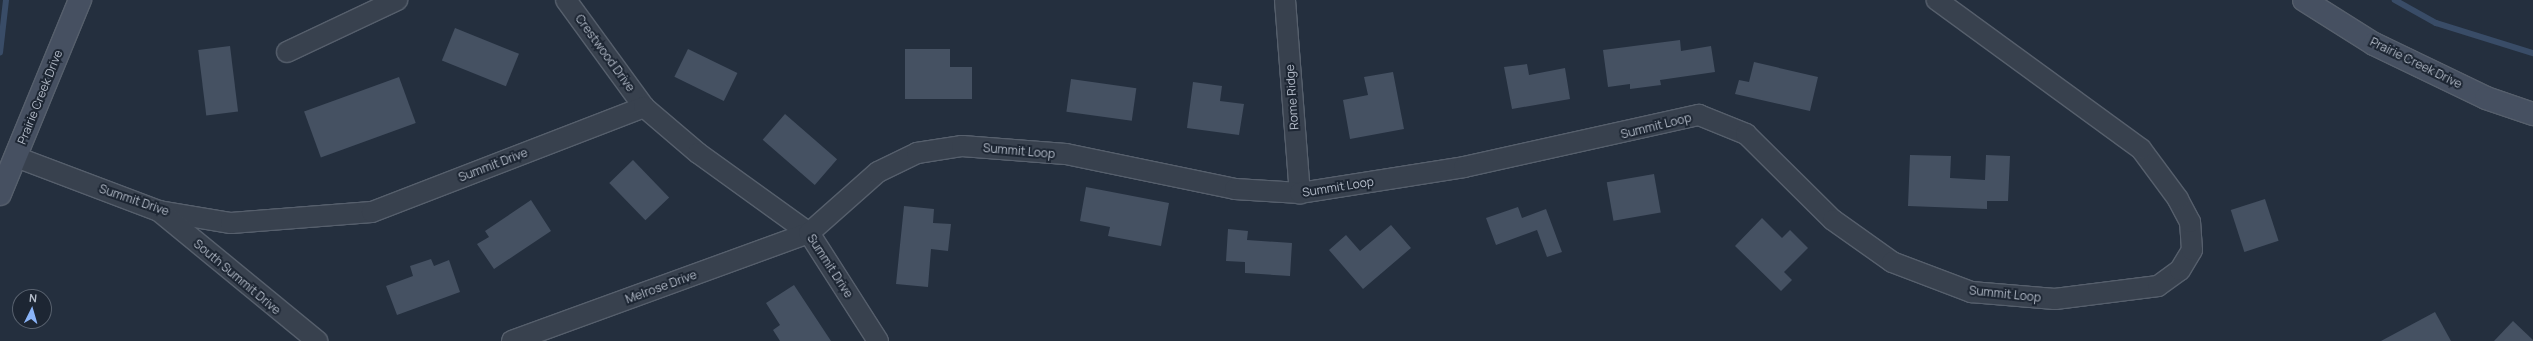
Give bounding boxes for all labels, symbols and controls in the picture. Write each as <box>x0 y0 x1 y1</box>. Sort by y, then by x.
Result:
street label: Crestwood Drive <box>572 12 638 94</box>
street label: Prairie Creek Drive <box>2368 34 2464 92</box>
street label: Prairie Creek Drive <box>14 48 66 146</box>
street label: Rome Ridge <box>1283 64 1301 130</box>
street label: Summit Loop <box>1619 110 1693 142</box>
street label: Summit Loop <box>982 141 1056 161</box>
street label: Summit Drive <box>456 145 530 185</box>
street label: Summit Loop <box>1301 174 1375 200</box>
street label: Summit Drive <box>97 181 171 219</box>
street label: Summit Drive <box>804 231 856 301</box>
street label: South Summit Drive <box>191 236 283 318</box>
street label: Melrose Drive <box>623 267 699 307</box>
street label: Summit Loop <box>1968 283 2042 305</box>
north arrow <box>12 289 52 329</box>
text: N <box>28 290 38 305</box>

